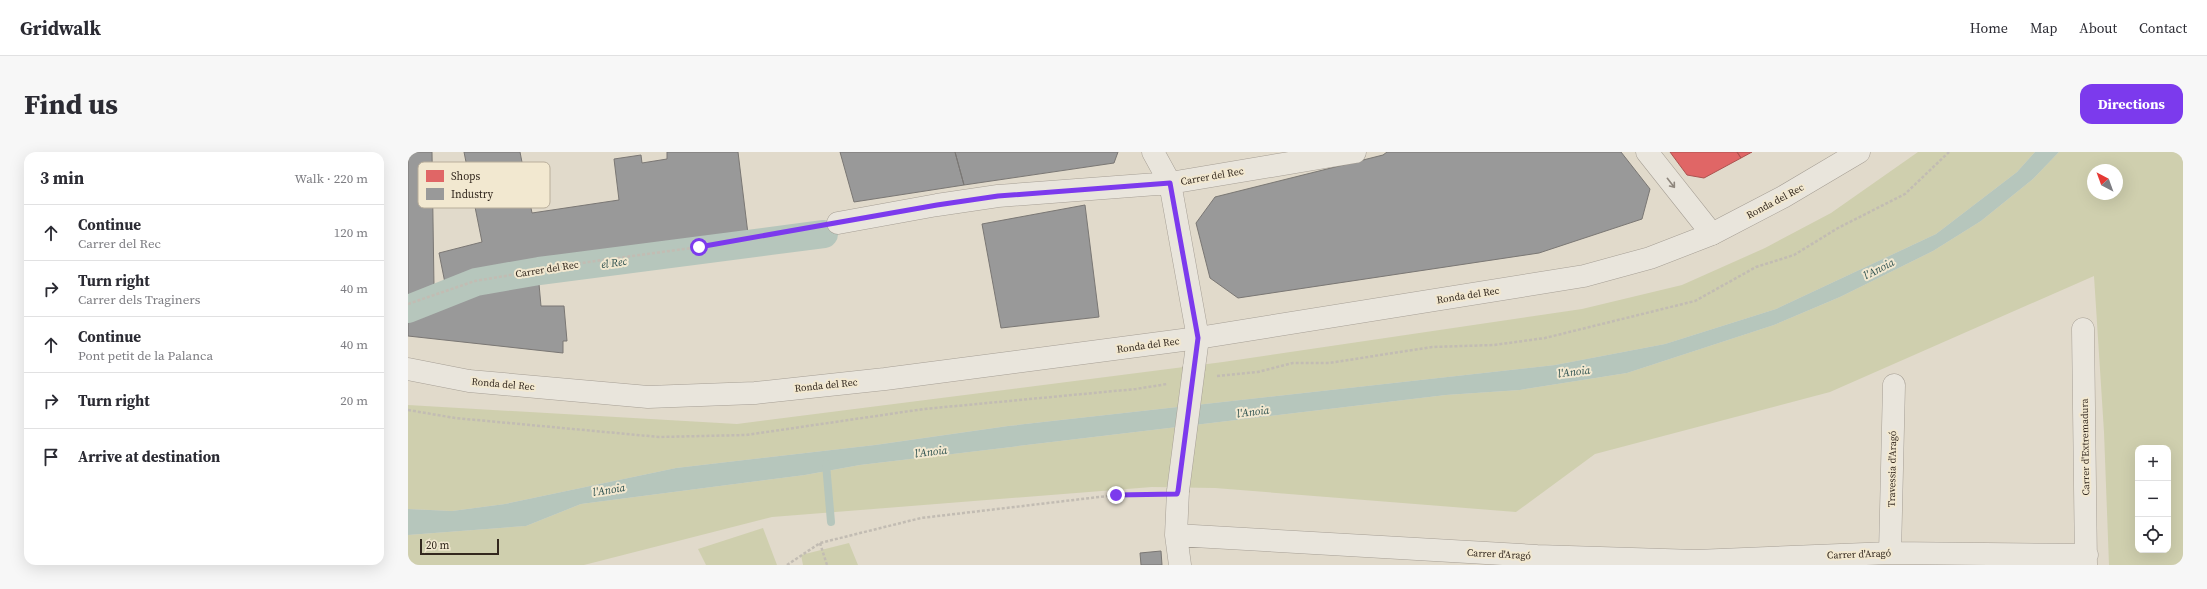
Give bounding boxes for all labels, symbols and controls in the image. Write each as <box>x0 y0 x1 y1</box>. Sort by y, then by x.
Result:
text: Gridwalk <box>20 15 101 41</box>
text: Home <box>1970 18 2008 38</box>
text: Map <box>2030 18 2057 38</box>
text: About <box>2079 18 2117 38</box>
text: Contact <box>2139 18 2187 38</box>
button: Directions <box>2080 84 2183 124</box>
text: Find us <box>24 85 118 123</box>
legend <box>418 162 550 208</box>
street label: Carrer del Rec <box>1179 164 1245 188</box>
north arrow <box>2087 164 2123 200</box>
text: 3 min <box>40 166 84 190</box>
text: Shops <box>451 169 480 184</box>
text: Walk · 220 m <box>295 170 368 187</box>
one-way arrow <box>1667 177 1676 188</box>
street label: Ronda del Rec <box>1744 180 1806 222</box>
text: Industry <box>451 187 493 202</box>
text: Continue <box>78 214 141 235</box>
icon: ahead <box>40 222 62 244</box>
text: 120 m <box>334 224 368 241</box>
text: Carrer del Rec <box>78 235 161 252</box>
route start <box>690 238 708 256</box>
water label: el Rec <box>600 254 628 272</box>
water label: l'Anoia <box>1861 255 1897 283</box>
street label: Carrer del Rec <box>515 258 580 280</box>
text: Turn right <box>78 270 150 291</box>
icon: right <box>40 278 62 300</box>
text: 40 m <box>340 280 368 297</box>
street label: Ronda del Rec <box>1436 284 1500 306</box>
text: Carrer dels Traginers <box>78 291 200 308</box>
text: Continue <box>78 326 141 347</box>
icon: ahead <box>40 334 62 356</box>
street label: Ronda del Rec <box>1116 334 1180 356</box>
text: 40 m <box>340 336 368 353</box>
text: Pont petit de la Palanca <box>78 347 213 364</box>
water label: l'Anoia <box>1557 363 1591 381</box>
street label: Ronda del Rec <box>471 375 535 393</box>
street label: Ronda del Rec <box>794 375 858 395</box>
icon: right <box>40 390 62 412</box>
text: Turn right <box>78 390 150 411</box>
text: 20 m <box>340 392 368 409</box>
street label: Carrer d'Extremadura <box>2078 397 2092 496</box>
water label: l'Anoia <box>1236 403 1270 421</box>
street label: Travessia d'Aragó <box>1885 430 1899 507</box>
water label: l'Anoia <box>914 443 948 461</box>
map controls <box>2135 445 2171 553</box>
button: + <box>2135 445 2171 481</box>
icon: arrive <box>40 446 62 468</box>
text: Arrive at destination <box>78 446 220 467</box>
water label: l'Anoia <box>592 480 627 500</box>
button: − <box>2135 481 2171 517</box>
route end <box>1107 486 1125 504</box>
button: locate <box>2135 517 2171 553</box>
scale bar <box>420 537 499 556</box>
text: 20 m <box>426 538 449 553</box>
street label: Carrer d'Aragó <box>1467 546 1532 562</box>
street label: Carrer d'Aragó <box>1827 546 1892 562</box>

